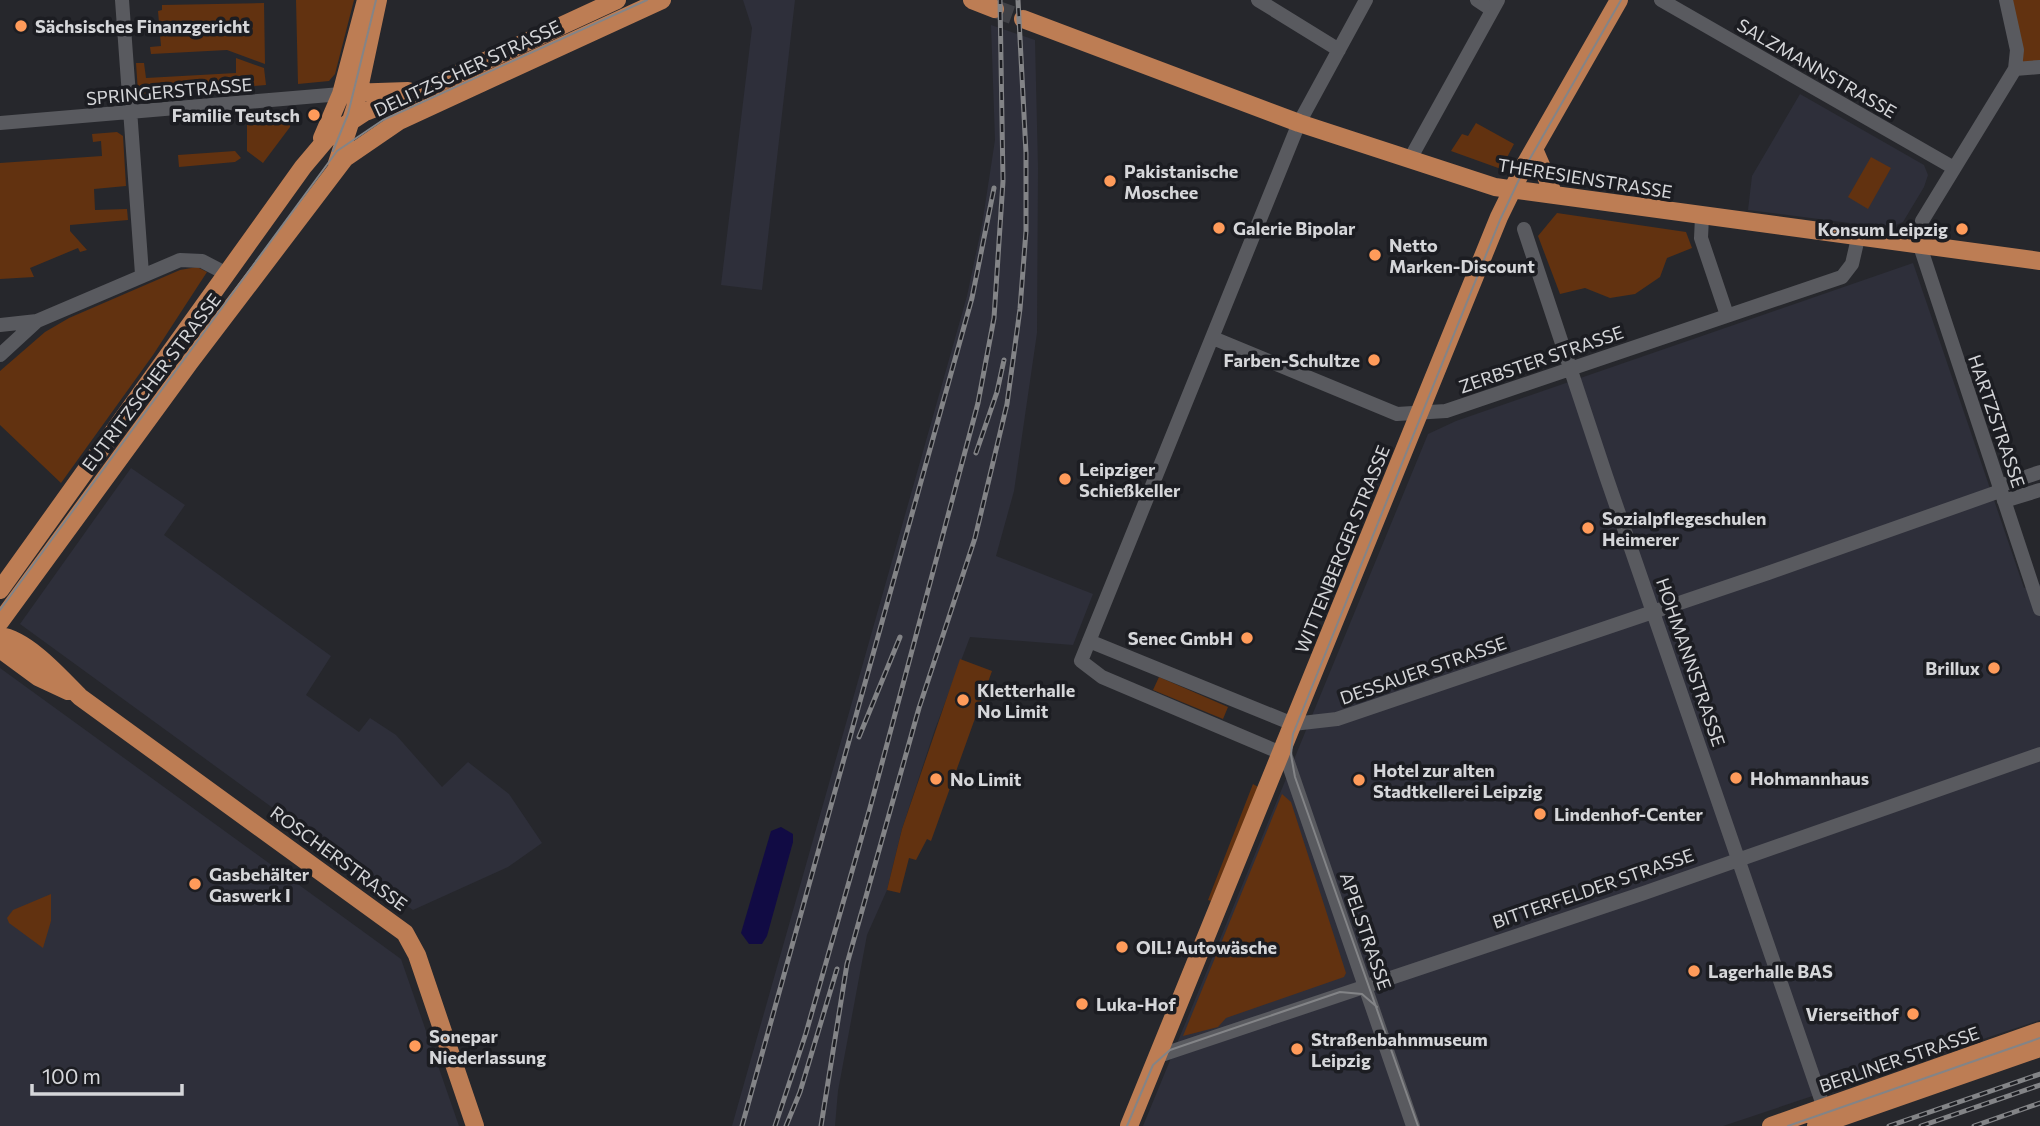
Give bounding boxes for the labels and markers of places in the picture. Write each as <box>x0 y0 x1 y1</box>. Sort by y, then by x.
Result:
place label: Sächsisches Finanzgericht <box>35 15 250 37</box>
marker: Sächsisches Finanzgericht <box>13 18 29 34</box>
place label: Familie Teutsch <box>172 104 300 126</box>
marker: Familie Teutsch <box>306 107 322 123</box>
place label: Pakistanische Moschee <box>1124 160 1238 203</box>
marker: Pakistanische Moschee <box>1102 173 1118 189</box>
place label: Galerie Bipolar <box>1233 217 1356 239</box>
place label: Konsum Leipzig <box>1817 218 1948 240</box>
marker: Galerie Bipolar <box>1211 220 1227 236</box>
marker: Konsum Leipzig <box>1954 221 1970 237</box>
place label: Netto Marken-Discount <box>1389 234 1535 277</box>
marker: Netto Marken-Discount <box>1367 247 1383 263</box>
place label: Farben-Schultze <box>1223 349 1360 371</box>
marker: Farben-Schultze <box>1366 352 1382 368</box>
place label: Leipziger Schießkeller <box>1079 458 1181 501</box>
marker: Leipziger Schießkeller <box>1057 471 1073 487</box>
place label: Sozialpflegeschulen Heimerer <box>1602 507 1766 550</box>
marker: Sozialpflegeschulen Heimerer <box>1580 520 1596 536</box>
place label: Senec GmbH <box>1128 627 1233 649</box>
marker: Senec GmbH <box>1239 630 1255 646</box>
place label: Brillux <box>1925 657 1980 679</box>
marker: Brillux <box>1986 660 2002 676</box>
place label: Kletterhalle No Limit <box>977 679 1075 722</box>
marker: Kletterhalle No Limit <box>955 692 971 708</box>
place label: Hotel zur alten Stadtkellerei Leipzig <box>1373 759 1542 802</box>
place label: Hohmannhaus <box>1750 767 1869 789</box>
place label: No Limit <box>950 768 1022 790</box>
marker: Hohmannhaus <box>1728 770 1744 786</box>
marker: No Limit <box>928 771 944 787</box>
marker: Hotel zur alten Stadtkellerei Leipzig <box>1351 772 1367 788</box>
place label: Lindenhof-Center <box>1554 803 1703 825</box>
marker: Lindenhof-Center <box>1532 806 1548 822</box>
place label: Gasbehälter Gaswerk I <box>209 863 310 906</box>
marker: Gasbehälter Gaswerk I <box>187 876 203 892</box>
place label: OIL! Autowäsche <box>1136 936 1277 958</box>
marker: OIL! Autowäsche <box>1114 939 1130 955</box>
place label: Lagerhalle BAS <box>1708 960 1833 982</box>
marker: Lagerhalle BAS <box>1686 963 1702 979</box>
place label: Luka-Hof <box>1096 993 1176 1015</box>
marker: Luka-Hof <box>1074 996 1090 1012</box>
place label: Vierseithof <box>1806 1003 1900 1025</box>
marker: Vierseithof <box>1905 1006 1921 1022</box>
place label: Sonepar Niederlassung <box>429 1025 546 1068</box>
place label: Straßenbahnmuseum Leipzig <box>1311 1028 1488 1071</box>
marker: Sonepar Niederlassung <box>407 1038 423 1054</box>
marker: Straßenbahnmuseum Leipzig <box>1289 1041 1305 1057</box>

